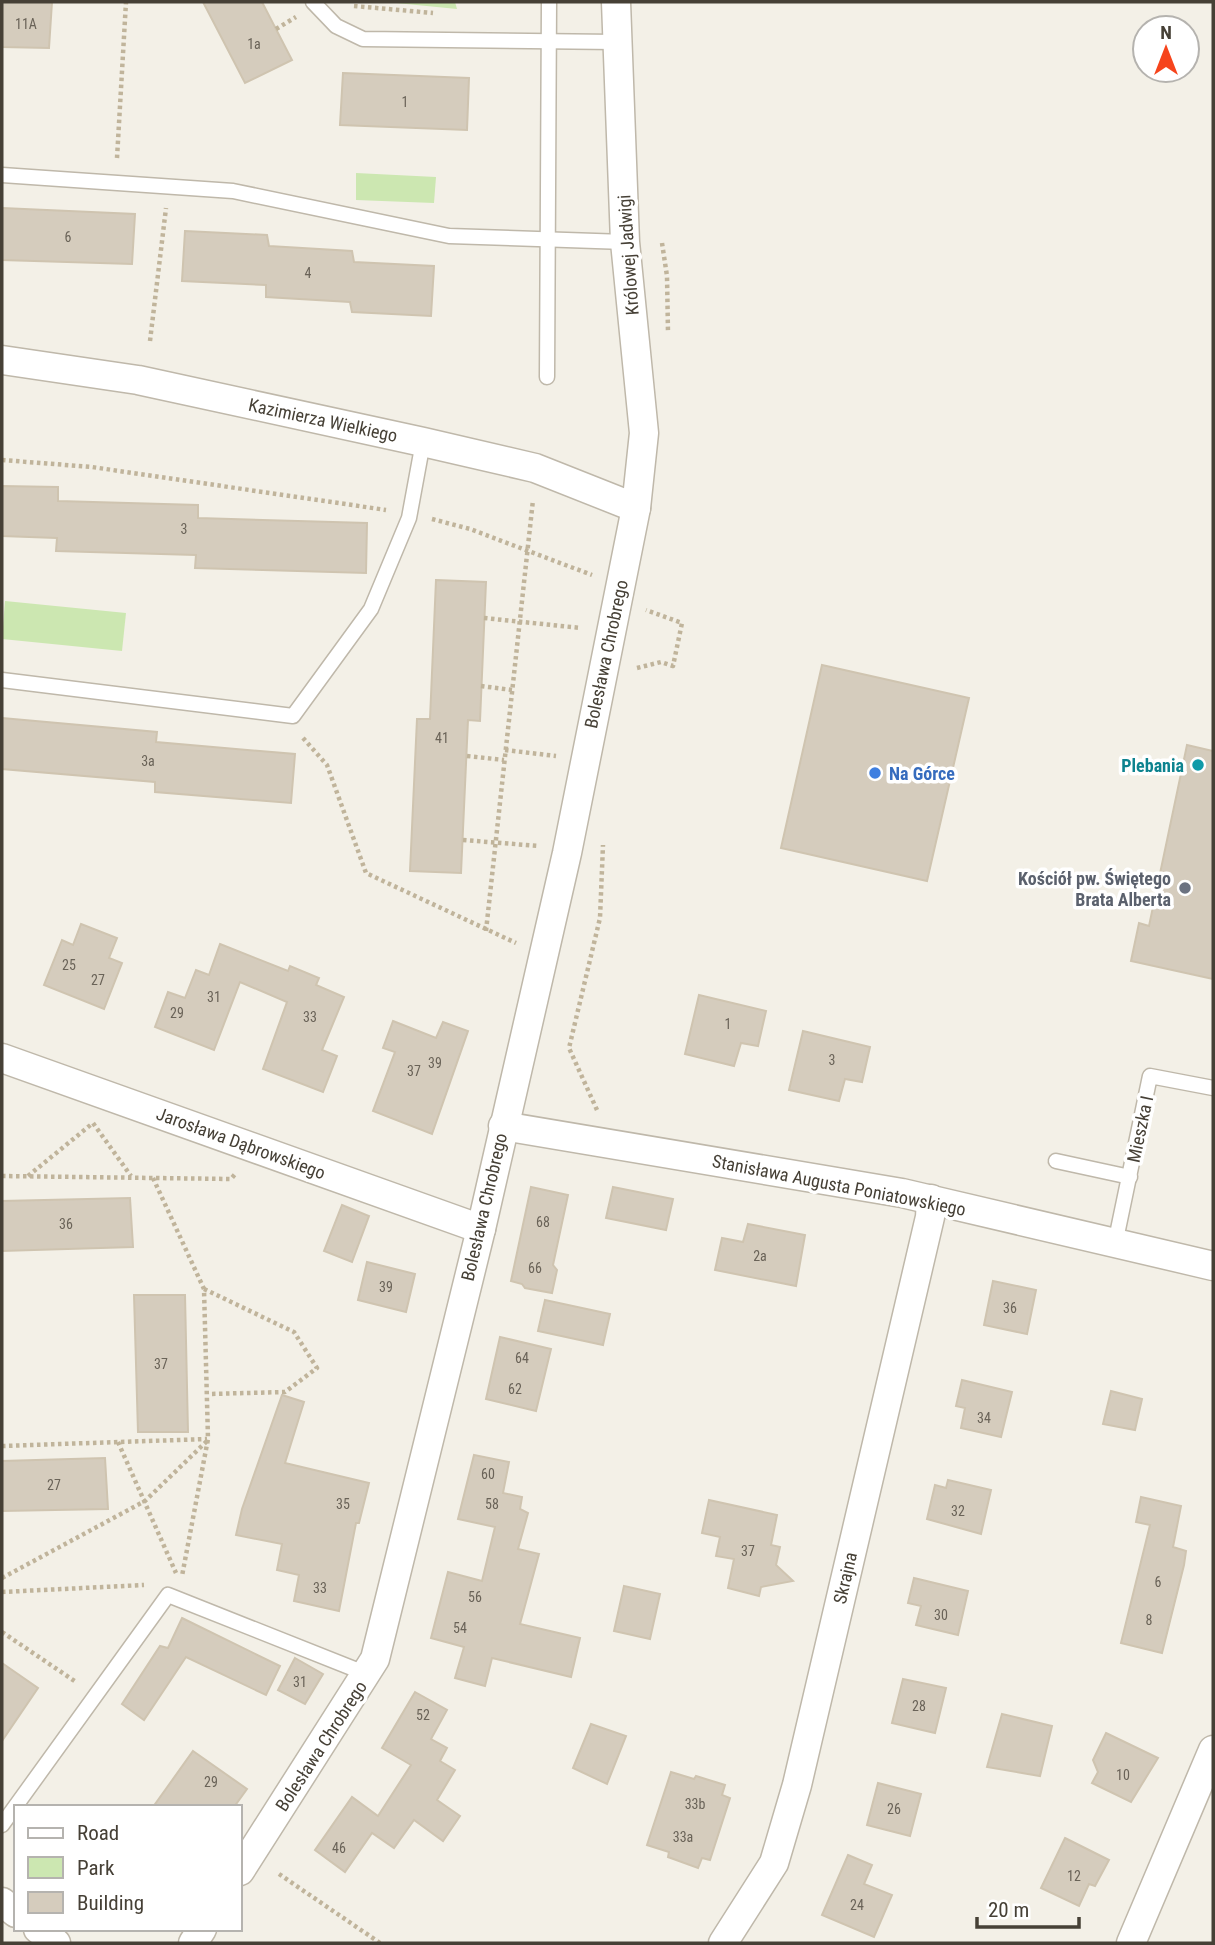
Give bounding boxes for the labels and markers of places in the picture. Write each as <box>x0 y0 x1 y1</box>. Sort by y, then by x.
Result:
place label: Plebania <box>1121 755 1184 776</box>
marker: Plebania <box>1190 757 1206 773</box>
place label: Na Górce <box>889 763 955 784</box>
marker: Na Górce <box>867 765 883 781</box>
place label: Kościół pw. Świętego Brata Alberta <box>1018 868 1171 910</box>
marker: Kościół pw. Świętego Brata Alberta <box>1177 880 1193 896</box>

